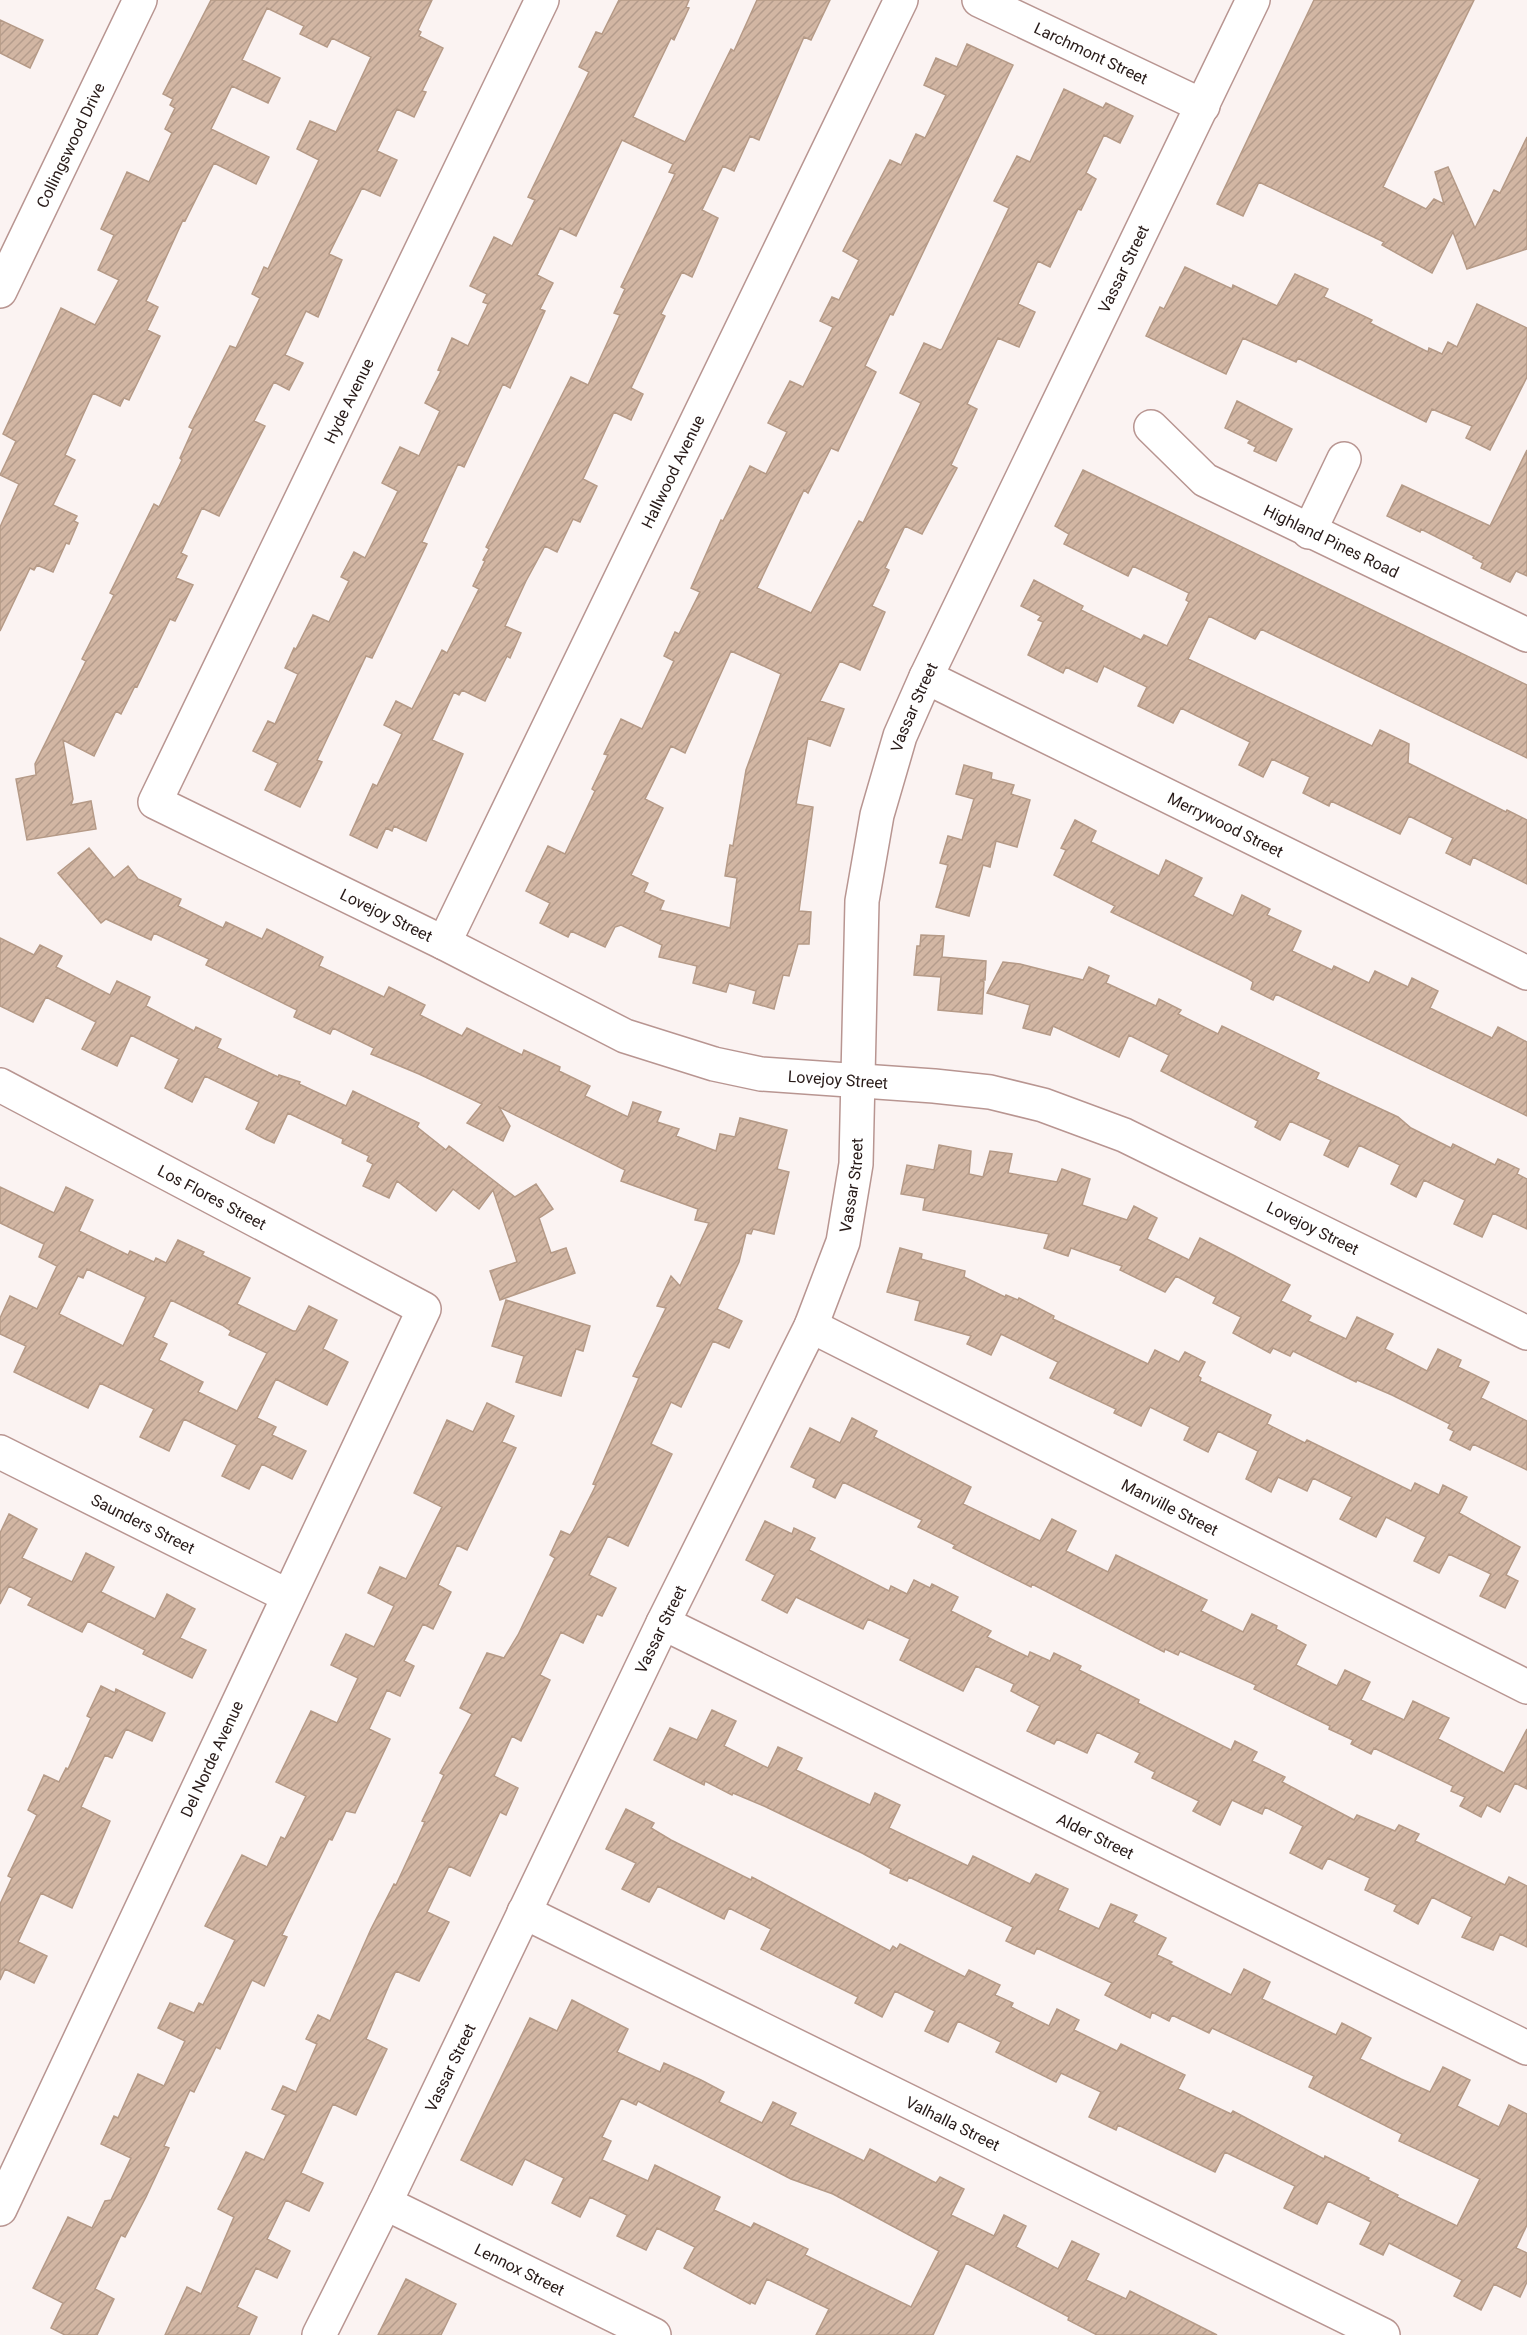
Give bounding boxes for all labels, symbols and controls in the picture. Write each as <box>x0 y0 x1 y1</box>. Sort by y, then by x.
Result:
street label: Larchmont Street <box>1031 18 1151 88</box>
street label: Collingswood Drive <box>32 79 108 211</box>
street label: Vassar Street <box>1094 222 1152 316</box>
street label: Hyde Avenue <box>320 355 378 447</box>
street label: Hallwood Avenue <box>637 412 708 531</box>
street label: Highland Pines Road <box>1261 500 1402 581</box>
street label: Vassar Street <box>886 659 941 754</box>
street label: Merrywood Street <box>1165 788 1287 861</box>
street label: Lovejoy Street <box>337 884 436 945</box>
street label: Lovejoy Street <box>787 1066 889 1092</box>
street label: Vassar Street <box>835 1138 866 1234</box>
street label: Los Flores Street <box>155 1161 270 1234</box>
street label: Lovejoy Street <box>1264 1197 1362 1258</box>
street label: Manville Street <box>1119 1475 1221 1539</box>
street label: Saunders Street <box>88 1490 198 1557</box>
street label: Vassar Street <box>631 1582 690 1676</box>
street label: Del Norde Avenue <box>177 1698 247 1820</box>
street label: Alder Street <box>1054 1809 1137 1863</box>
street label: Vassar Street <box>421 2020 479 2114</box>
street label: Valhalla Street <box>903 2092 1003 2154</box>
street label: Lennox Street <box>472 2239 568 2299</box>

